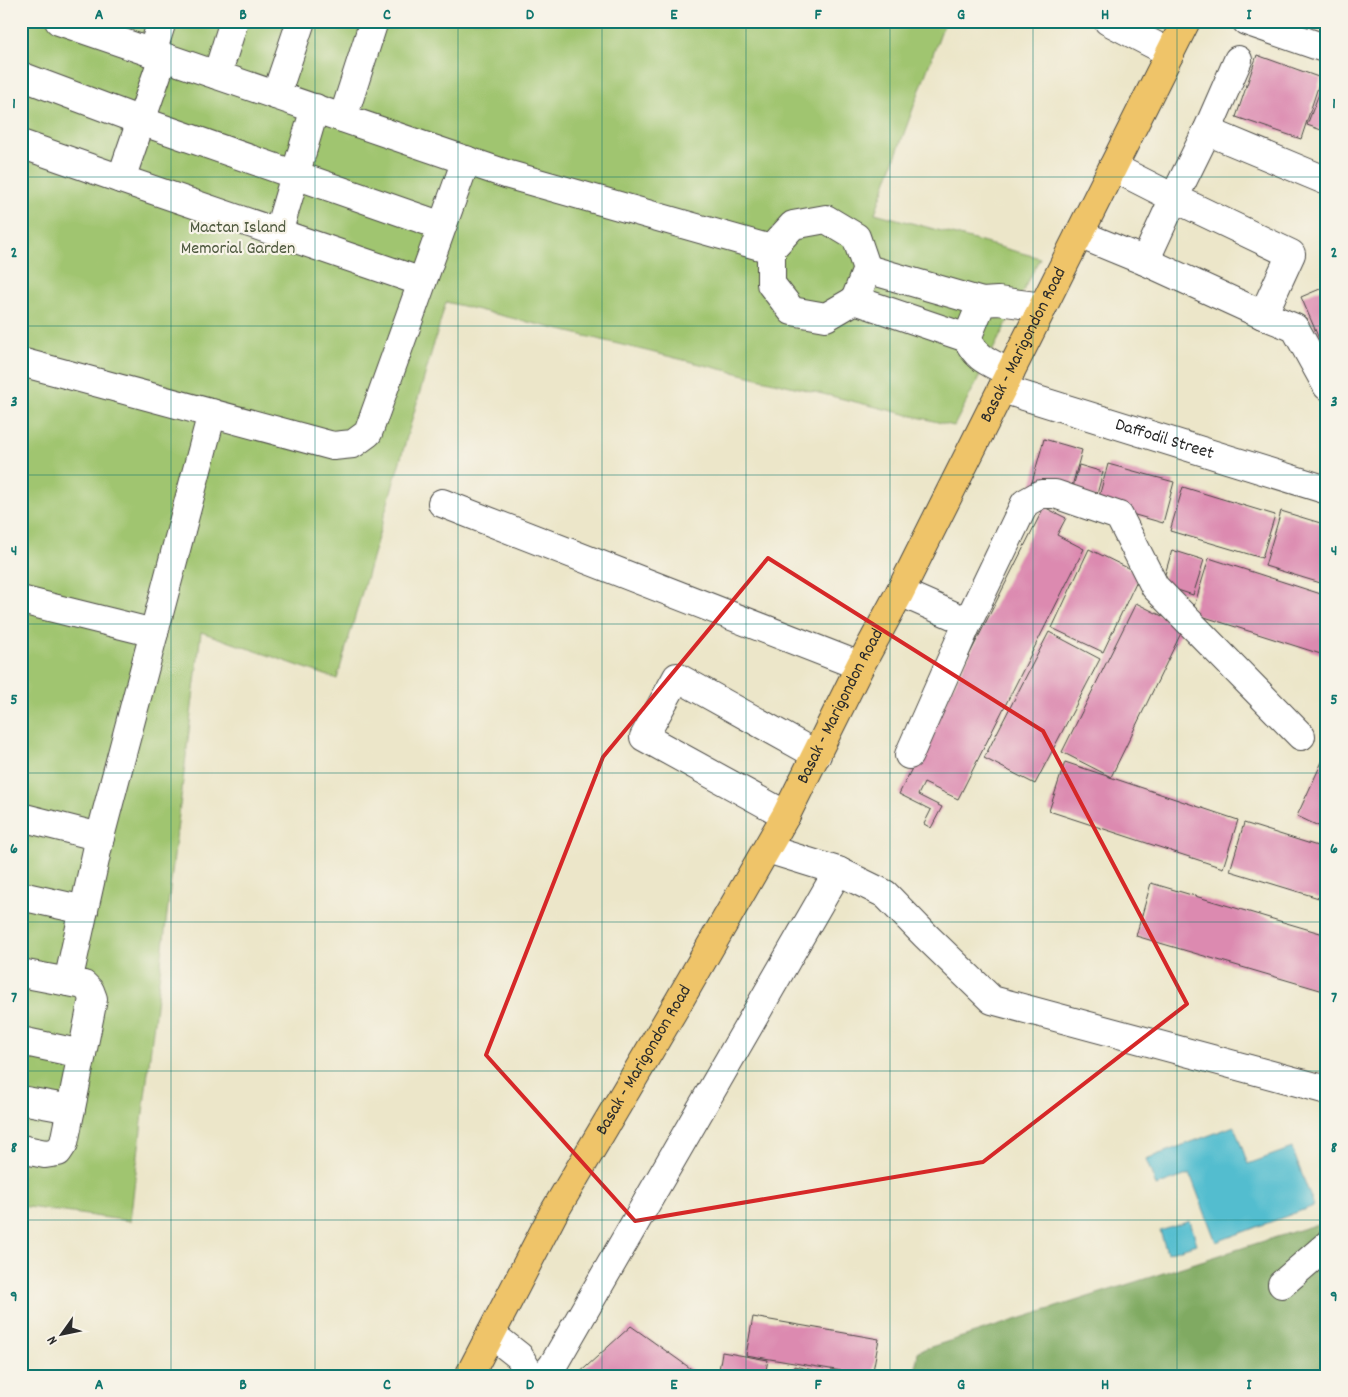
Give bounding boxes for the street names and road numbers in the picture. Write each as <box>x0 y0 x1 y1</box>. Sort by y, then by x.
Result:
street label: Basak - Marigondon Road <box>974 263 1073 427</box>
street label: Daffodil Street <box>1112 412 1217 467</box>
street label: Basak - Marigondon Road <box>791 624 890 788</box>
street label: Basak - Marigondon Road <box>590 981 698 1140</box>

